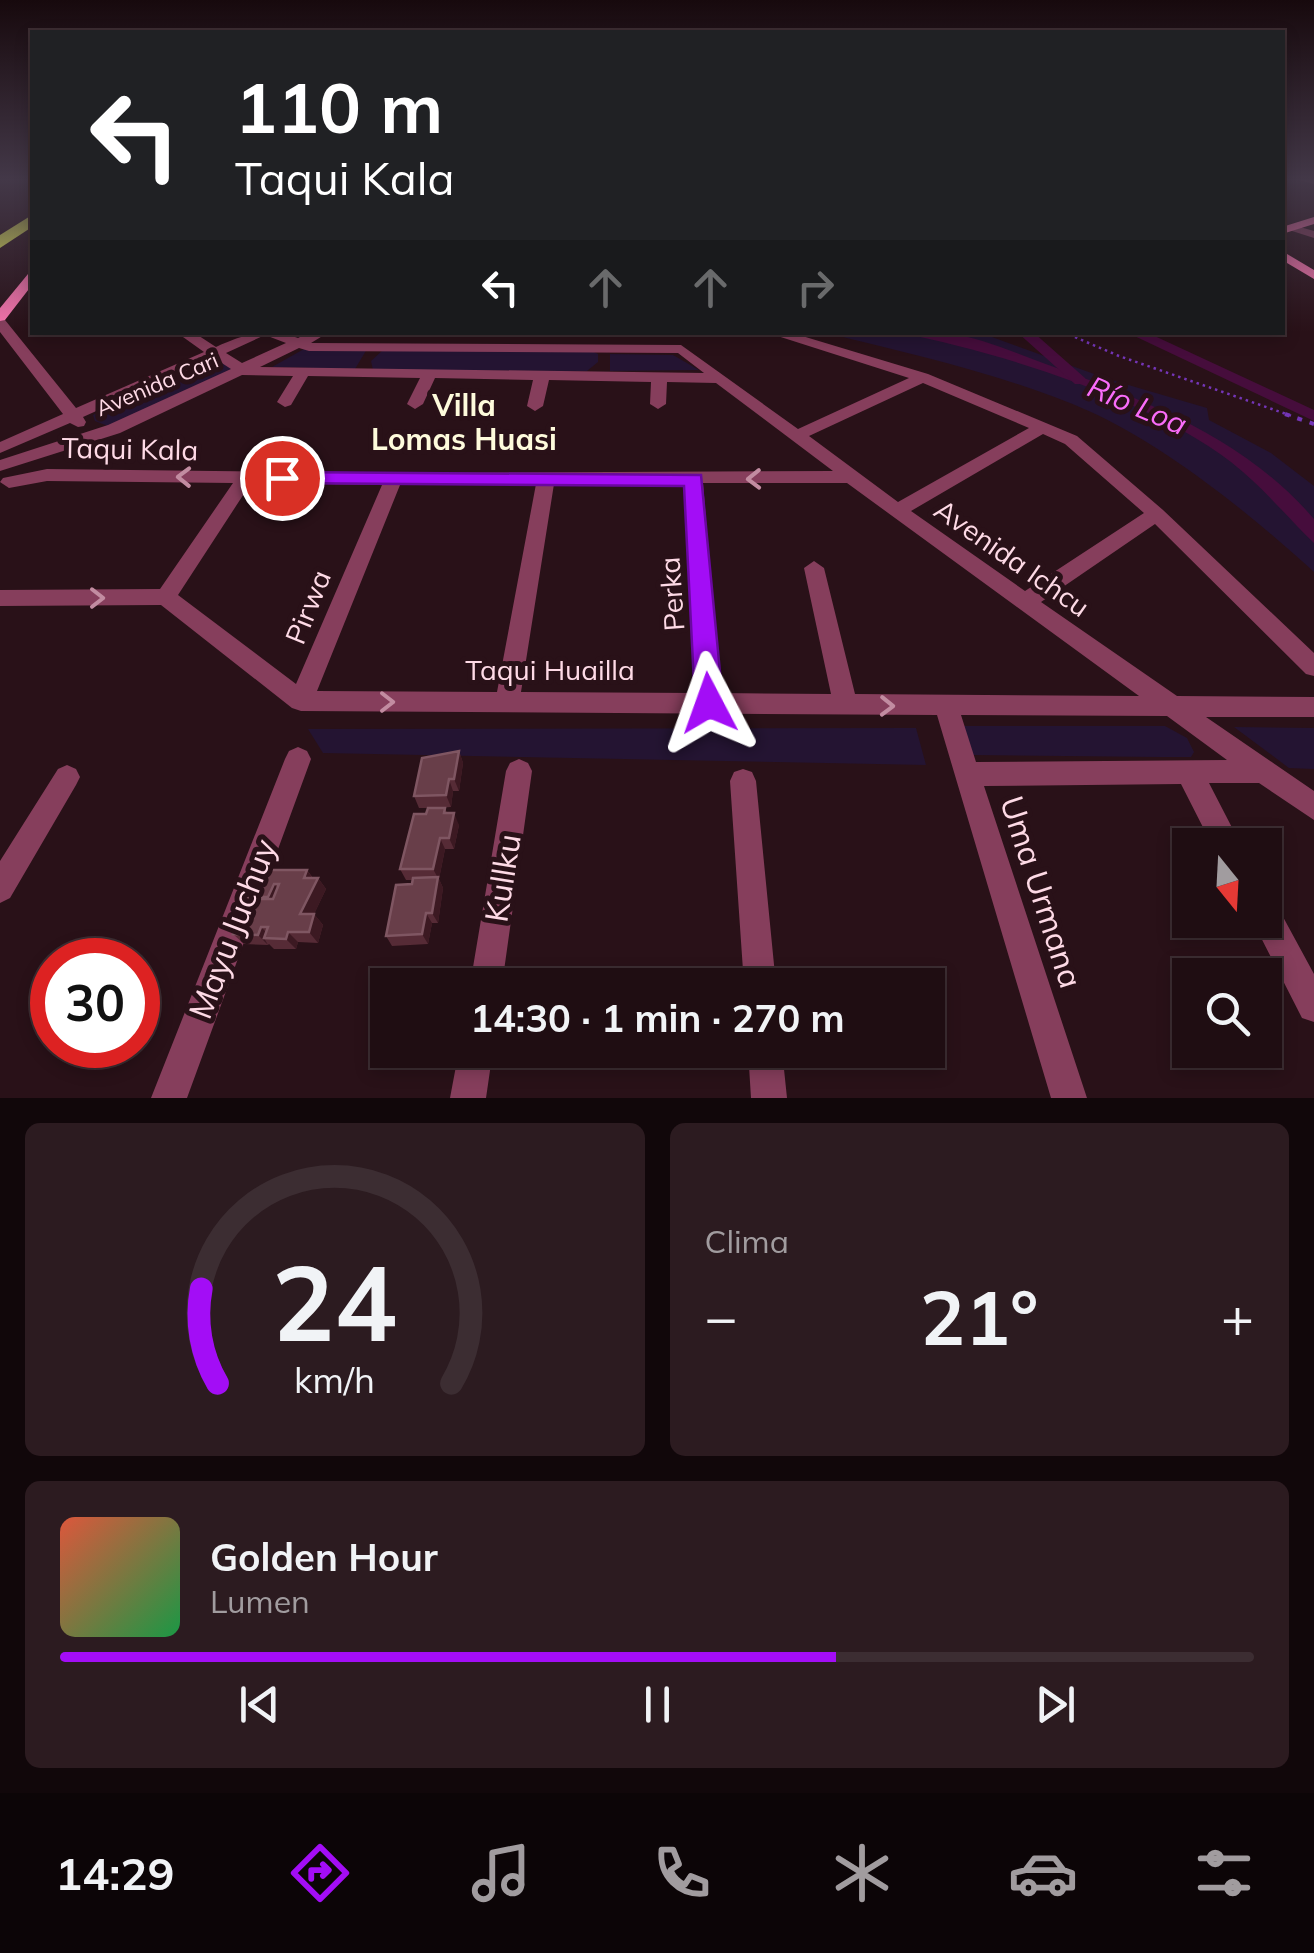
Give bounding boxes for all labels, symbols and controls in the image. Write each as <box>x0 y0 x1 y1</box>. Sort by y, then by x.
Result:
text: 110 m <box>235 63 443 151</box>
icon: left <box>70 70 200 200</box>
text: Taqui Kala <box>235 150 454 206</box>
icon: left <box>473 260 528 315</box>
icon: ahead <box>578 260 633 315</box>
icon: ahead <box>683 260 738 315</box>
icon: right <box>788 260 843 315</box>
street label: Avenida Cari <box>91 346 223 422</box>
water label: Río Loa <box>1082 367 1193 443</box>
district label: Villa Lomas Huasi <box>371 386 557 458</box>
street label: Taqui Kala <box>61 430 199 467</box>
pin <box>240 436 325 521</box>
icon: arrive <box>255 451 310 506</box>
one-way arrow <box>175 466 190 488</box>
one-way arrow <box>745 468 761 489</box>
street label: Avenida Ichcu <box>928 491 1097 624</box>
street label: Perka <box>651 556 692 632</box>
street label: Pirwa <box>277 565 338 649</box>
one-way arrow <box>90 587 106 609</box>
position arrow <box>657 651 761 755</box>
street label: Taqui Huailla <box>465 652 635 687</box>
one-way arrow <box>380 691 396 713</box>
one-way arrow <box>880 695 896 717</box>
street label: Uma Urmana <box>992 791 1092 993</box>
north arrow <box>1172 828 1282 938</box>
map controls <box>1172 828 1282 1068</box>
street label: Kullku <box>475 831 529 925</box>
street label: Mayu Juchuy <box>179 833 285 1024</box>
speed limit sign: 30 <box>30 938 160 1068</box>
button: search <box>1172 958 1282 1068</box>
text: 14:30 · 1 min · 270 m <box>470 994 845 1042</box>
text: Clima <box>705 1221 789 1261</box>
text: 24 <box>272 1236 397 1367</box>
text: 21° <box>920 1270 1038 1364</box>
text: − <box>705 1282 738 1351</box>
text: + <box>1221 1282 1254 1351</box>
text: km/h <box>294 1357 375 1402</box>
text: Golden Hour <box>210 1533 438 1581</box>
text: Lumen <box>210 1581 310 1621</box>
icon: previous <box>232 1677 287 1732</box>
icon: pause <box>630 1677 685 1732</box>
icon: next <box>1028 1677 1083 1732</box>
icon: directions <box>285 1838 355 1908</box>
icon: music <box>466 1838 536 1908</box>
icon: phone <box>647 1838 717 1908</box>
icon: climate <box>827 1838 897 1908</box>
icon: car <box>1008 1838 1078 1908</box>
icon: filters <box>1189 1838 1259 1908</box>
text: 14:29 <box>55 1845 175 1901</box>

